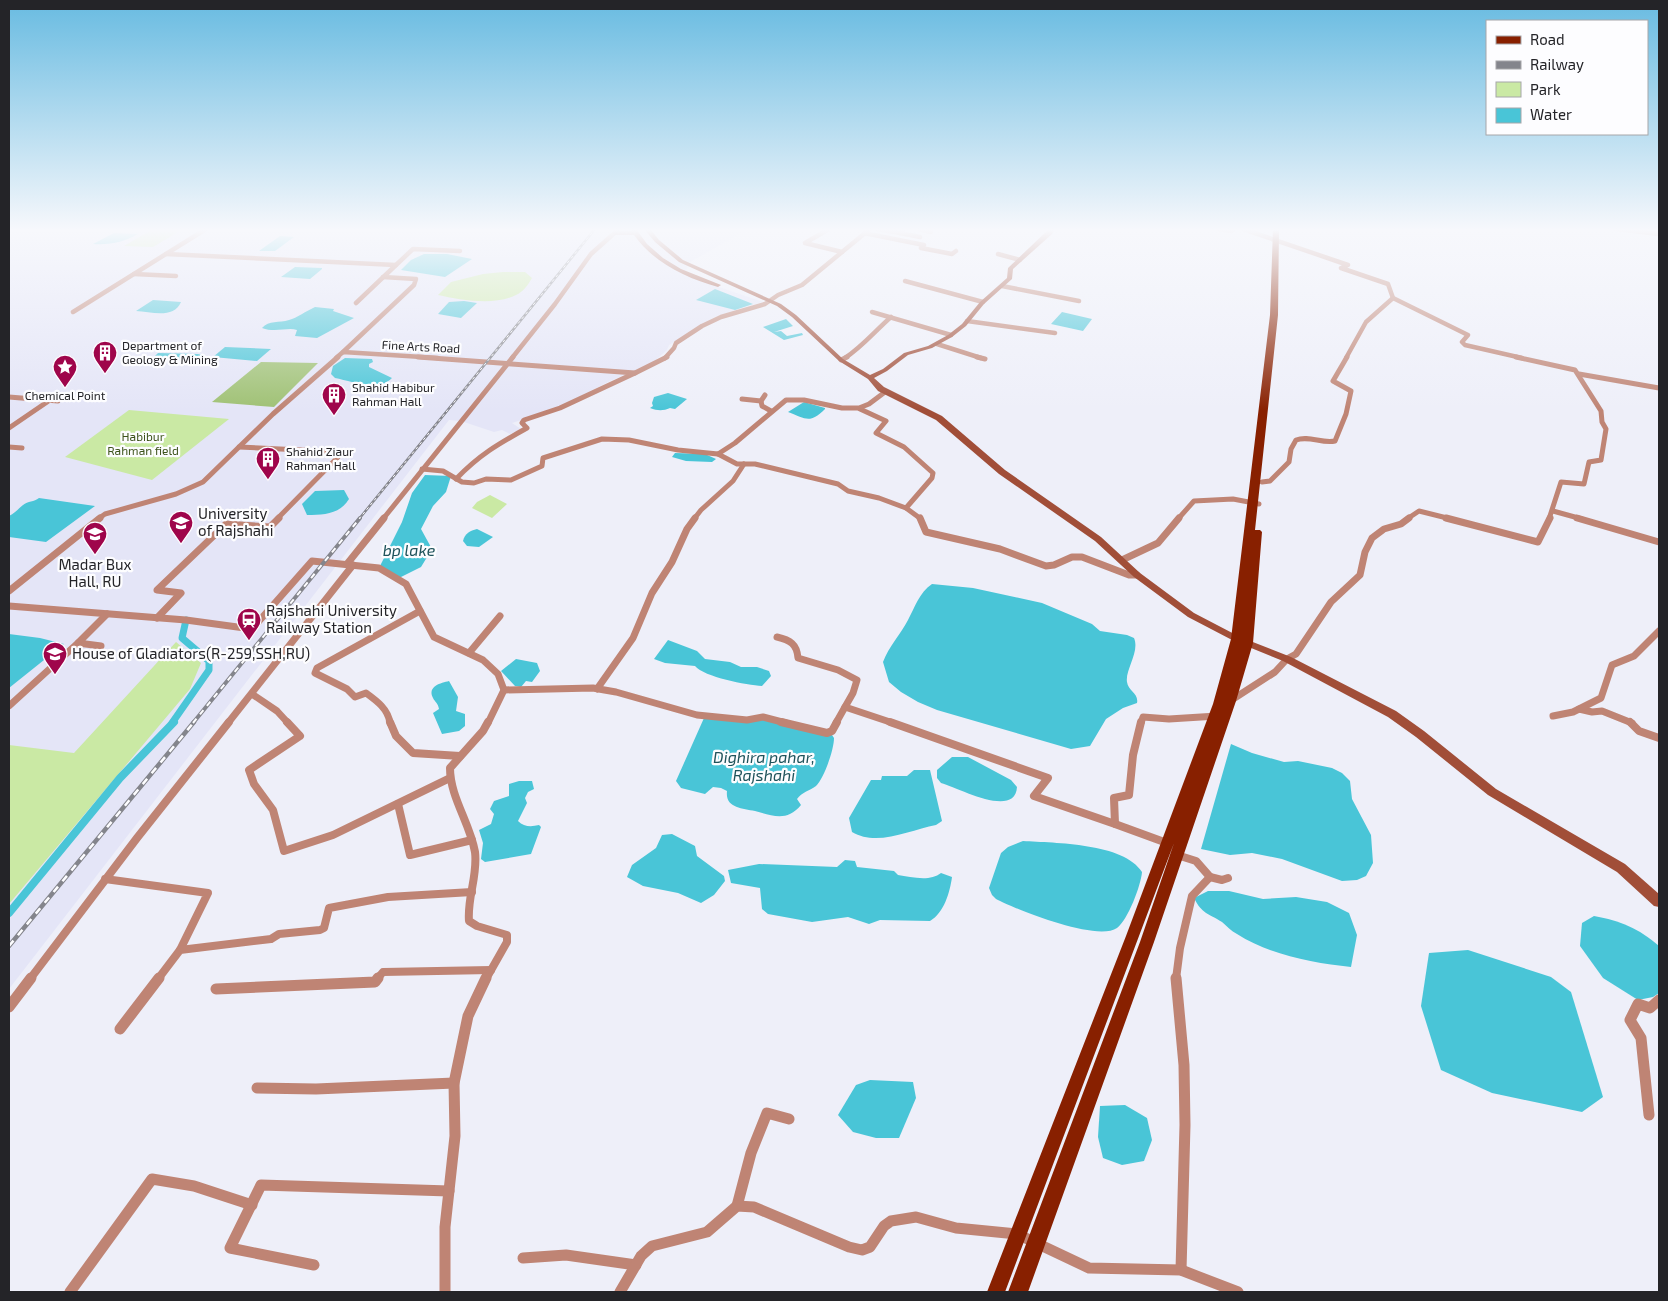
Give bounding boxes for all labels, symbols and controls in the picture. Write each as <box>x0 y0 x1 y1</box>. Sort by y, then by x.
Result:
legend <box>1486 20 1648 135</box>
text: Road <box>1530 30 1565 48</box>
text: Railway <box>1530 55 1584 73</box>
text: Park <box>1530 80 1561 98</box>
text: Water <box>1530 105 1572 123</box>
street label: Fine Arts Road <box>381 337 461 355</box>
place label: Department of Geology & Mining <box>122 338 218 366</box>
building icon: Department of Geology & Mining <box>92 340 118 374</box>
place icon: Chemical Point <box>52 354 78 388</box>
place label: Shahid Habibur Rahman Hall <box>352 380 435 408</box>
building icon: Shahid Habibur Rahman Hall <box>321 382 347 416</box>
place label: Chemical Point <box>25 388 106 402</box>
park label: Habibur Rahman field <box>107 429 179 457</box>
place label: Shahid Ziaur Rahman Hall <box>286 444 356 472</box>
building icon: Shahid Ziaur Rahman Hall <box>255 446 281 480</box>
place label: University of Rajshahi <box>198 504 274 540</box>
school or university icon: University of Rajshahi <box>168 510 194 544</box>
school or university icon: Madar Bux Hall, RU <box>82 521 108 555</box>
water label: bp lake <box>383 540 436 559</box>
place label: Madar Bux Hall, RU <box>58 555 132 590</box>
place label: Rajshahi University Railway Station <box>266 601 397 636</box>
station icon: Rajshahi University Railway Station <box>236 607 262 641</box>
school or university icon: House of Gladiators(R-259,SSH,RU) <box>42 641 68 675</box>
place label: House of Gladiators(R-259,SSH,RU) <box>72 644 310 662</box>
water label: Dighira pahar, Rajshahi <box>713 747 815 785</box>

